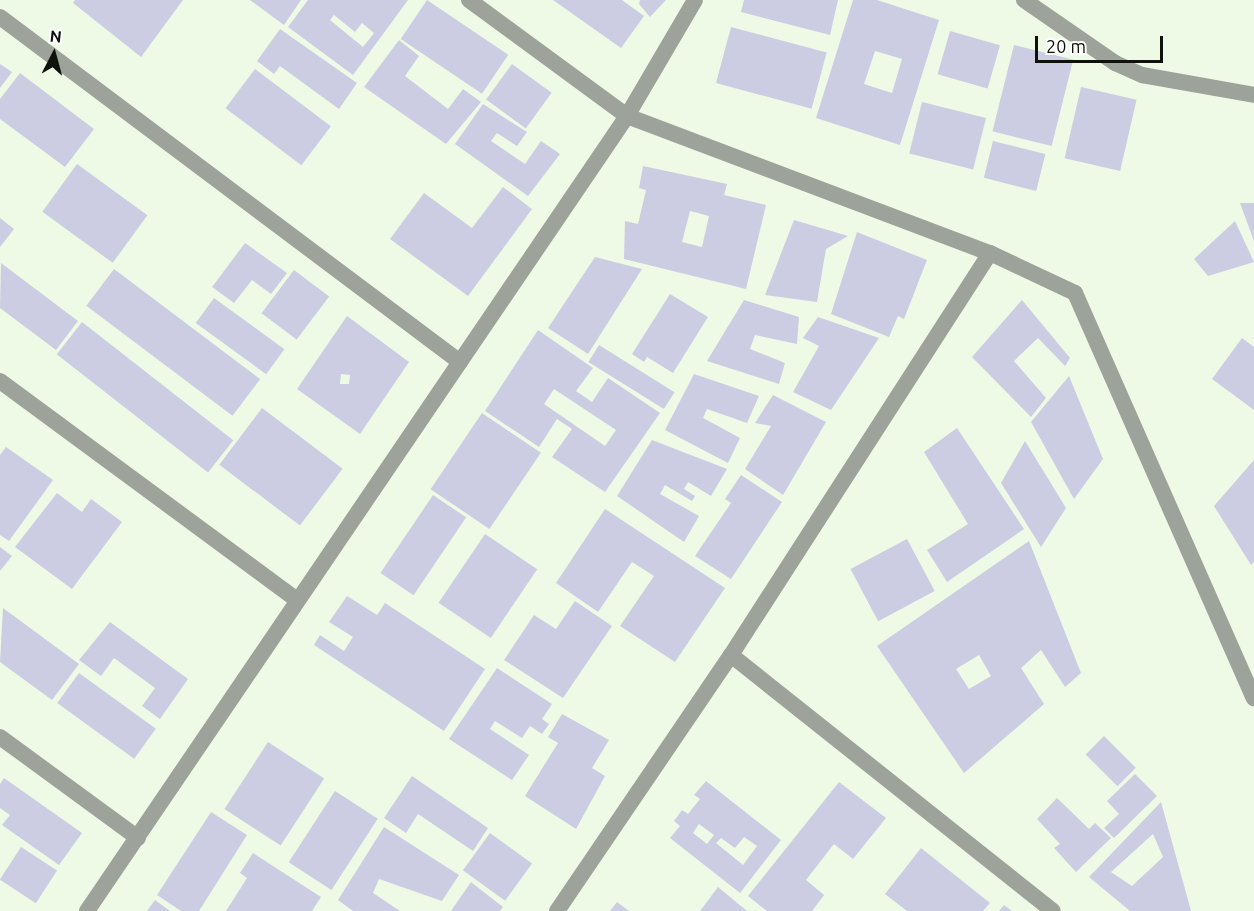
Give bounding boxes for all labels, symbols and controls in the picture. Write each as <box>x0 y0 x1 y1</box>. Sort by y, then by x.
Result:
north arrow <box>24 24 84 84</box>
scale bar <box>1038 24 1166 62</box>
text: N <box>49 27 63 46</box>
text: 20 m <box>1046 36 1086 56</box>

